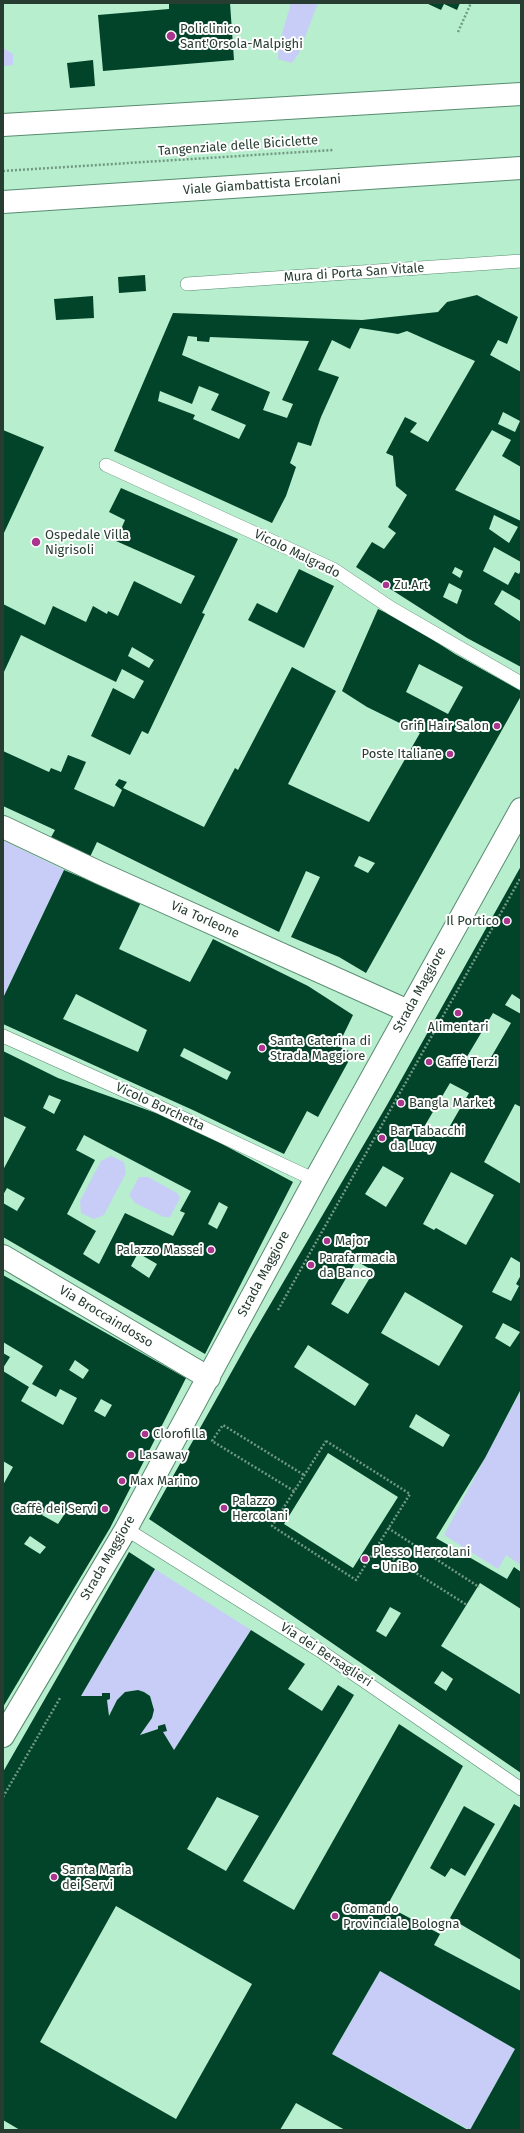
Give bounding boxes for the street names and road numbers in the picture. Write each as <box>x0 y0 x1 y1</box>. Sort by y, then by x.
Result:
street label: Tangenziale delle Biciclette <box>158 133 318 159</box>
street label: Viale Giambattista Ercolani <box>183 172 341 198</box>
street label: Mura di Porta San Vitale <box>283 260 425 286</box>
street label: Vicolo Malgrado <box>251 526 343 582</box>
street label: Via Torleone <box>168 898 242 942</box>
street label: Strada Maggiore <box>390 945 450 1035</box>
street label: Vicolo Borchetta <box>113 1080 207 1134</box>
street label: Strada Maggiore <box>235 1228 293 1320</box>
street label: Via Broccaindosso <box>56 1283 156 1351</box>
street label: Strada Maggiore <box>77 1513 139 1603</box>
street label: Via dei Bersaglieri <box>277 1620 375 1690</box>

